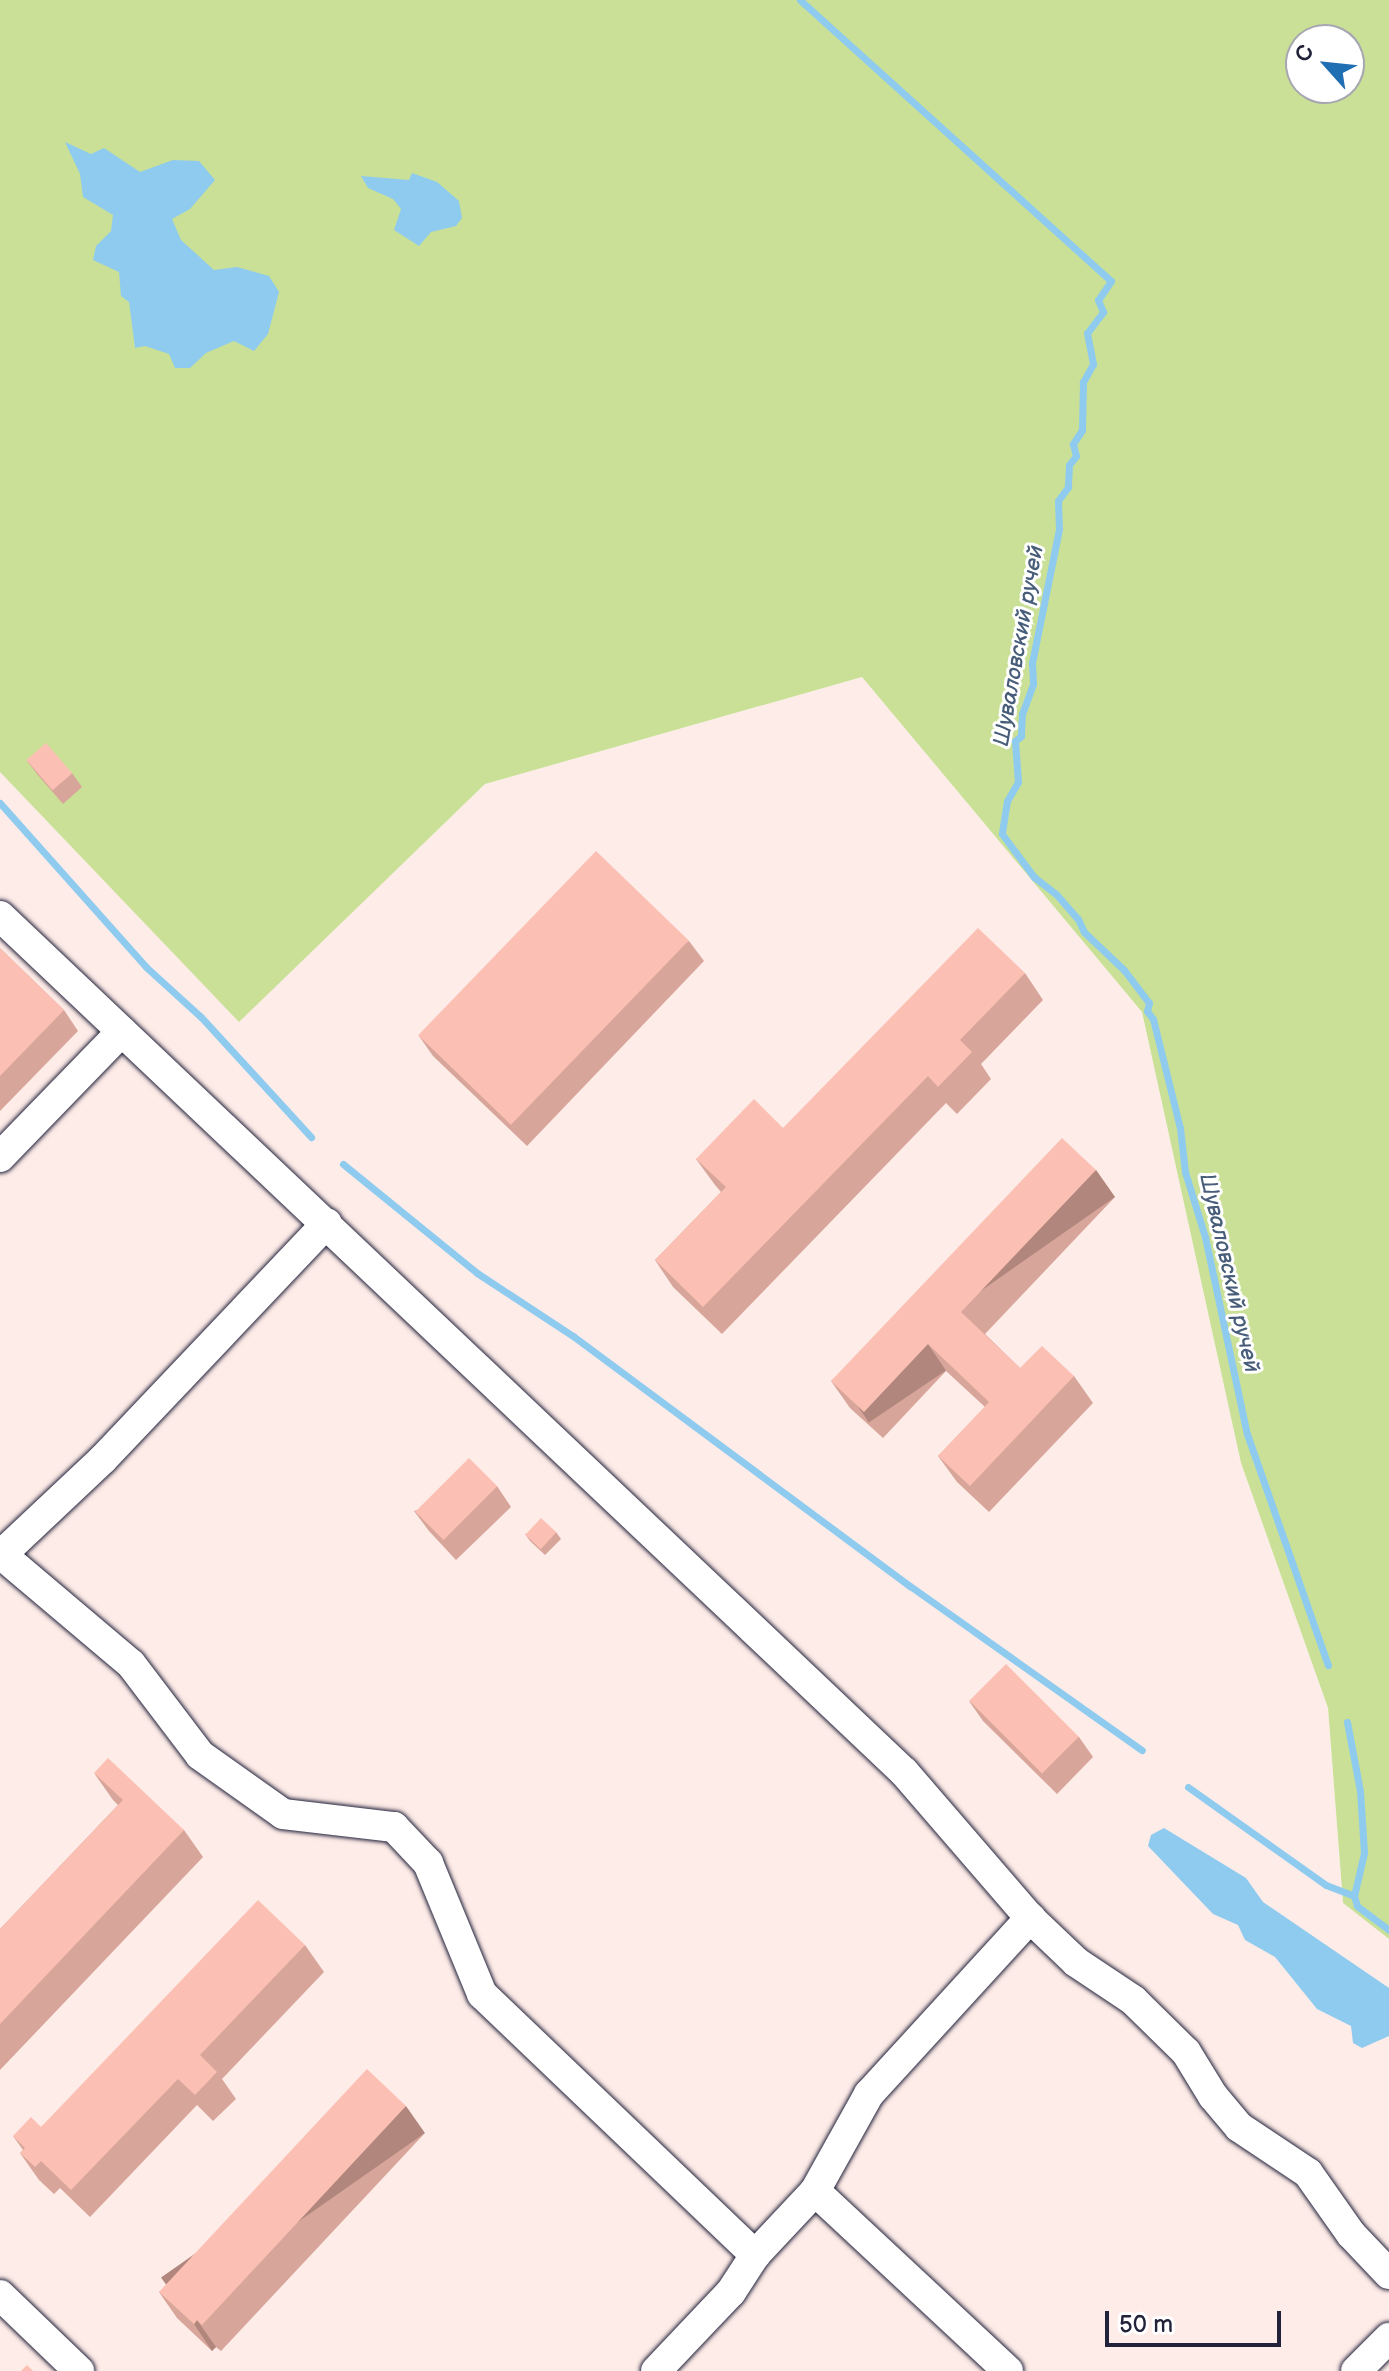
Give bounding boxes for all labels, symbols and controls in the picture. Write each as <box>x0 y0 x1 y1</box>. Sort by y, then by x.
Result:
north arrow <box>1285 24 1365 104</box>
text: С <box>1289 41 1320 67</box>
water label: Шуваловский ручей <box>988 543 1050 749</box>
water label: Шуваловский ручей <box>1193 1171 1265 1375</box>
scale bar <box>1109 2295 1285 2345</box>
text: 50 m <box>1119 2310 1173 2339</box>

